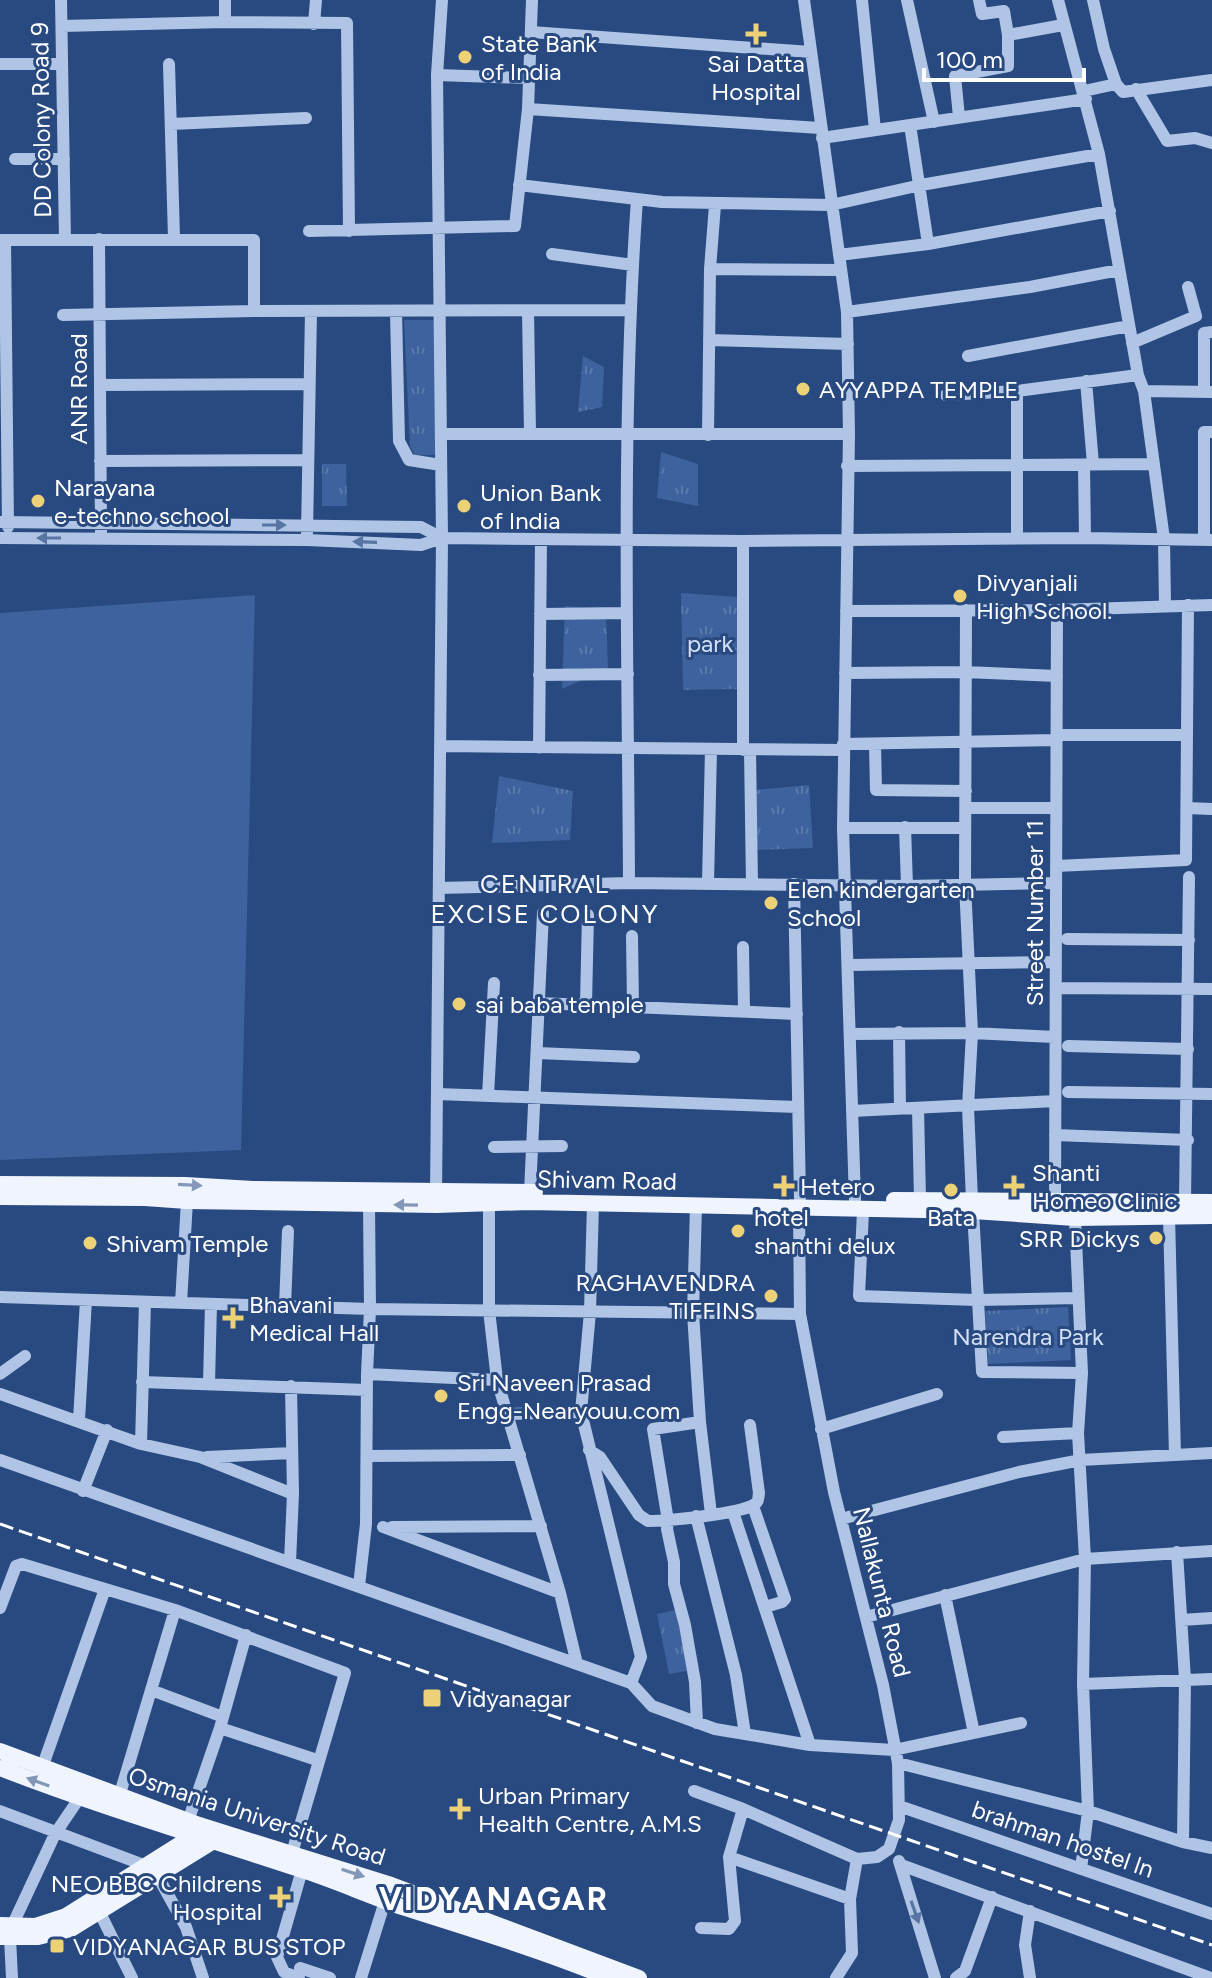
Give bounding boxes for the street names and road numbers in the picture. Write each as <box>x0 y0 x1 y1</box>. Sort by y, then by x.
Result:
street label: DD Colony Road 9 <box>25 22 57 218</box>
street label: ANR Road <box>64 333 93 445</box>
street label: Street Number 11 <box>1020 820 1049 1006</box>
street label: Shivam Road <box>537 1164 677 1196</box>
street label: Nallakunta Road <box>847 1504 917 1680</box>
street label: Osmania University Road <box>125 1761 389 1871</box>
street label: brahman hostel ln <box>968 1794 1158 1884</box>

